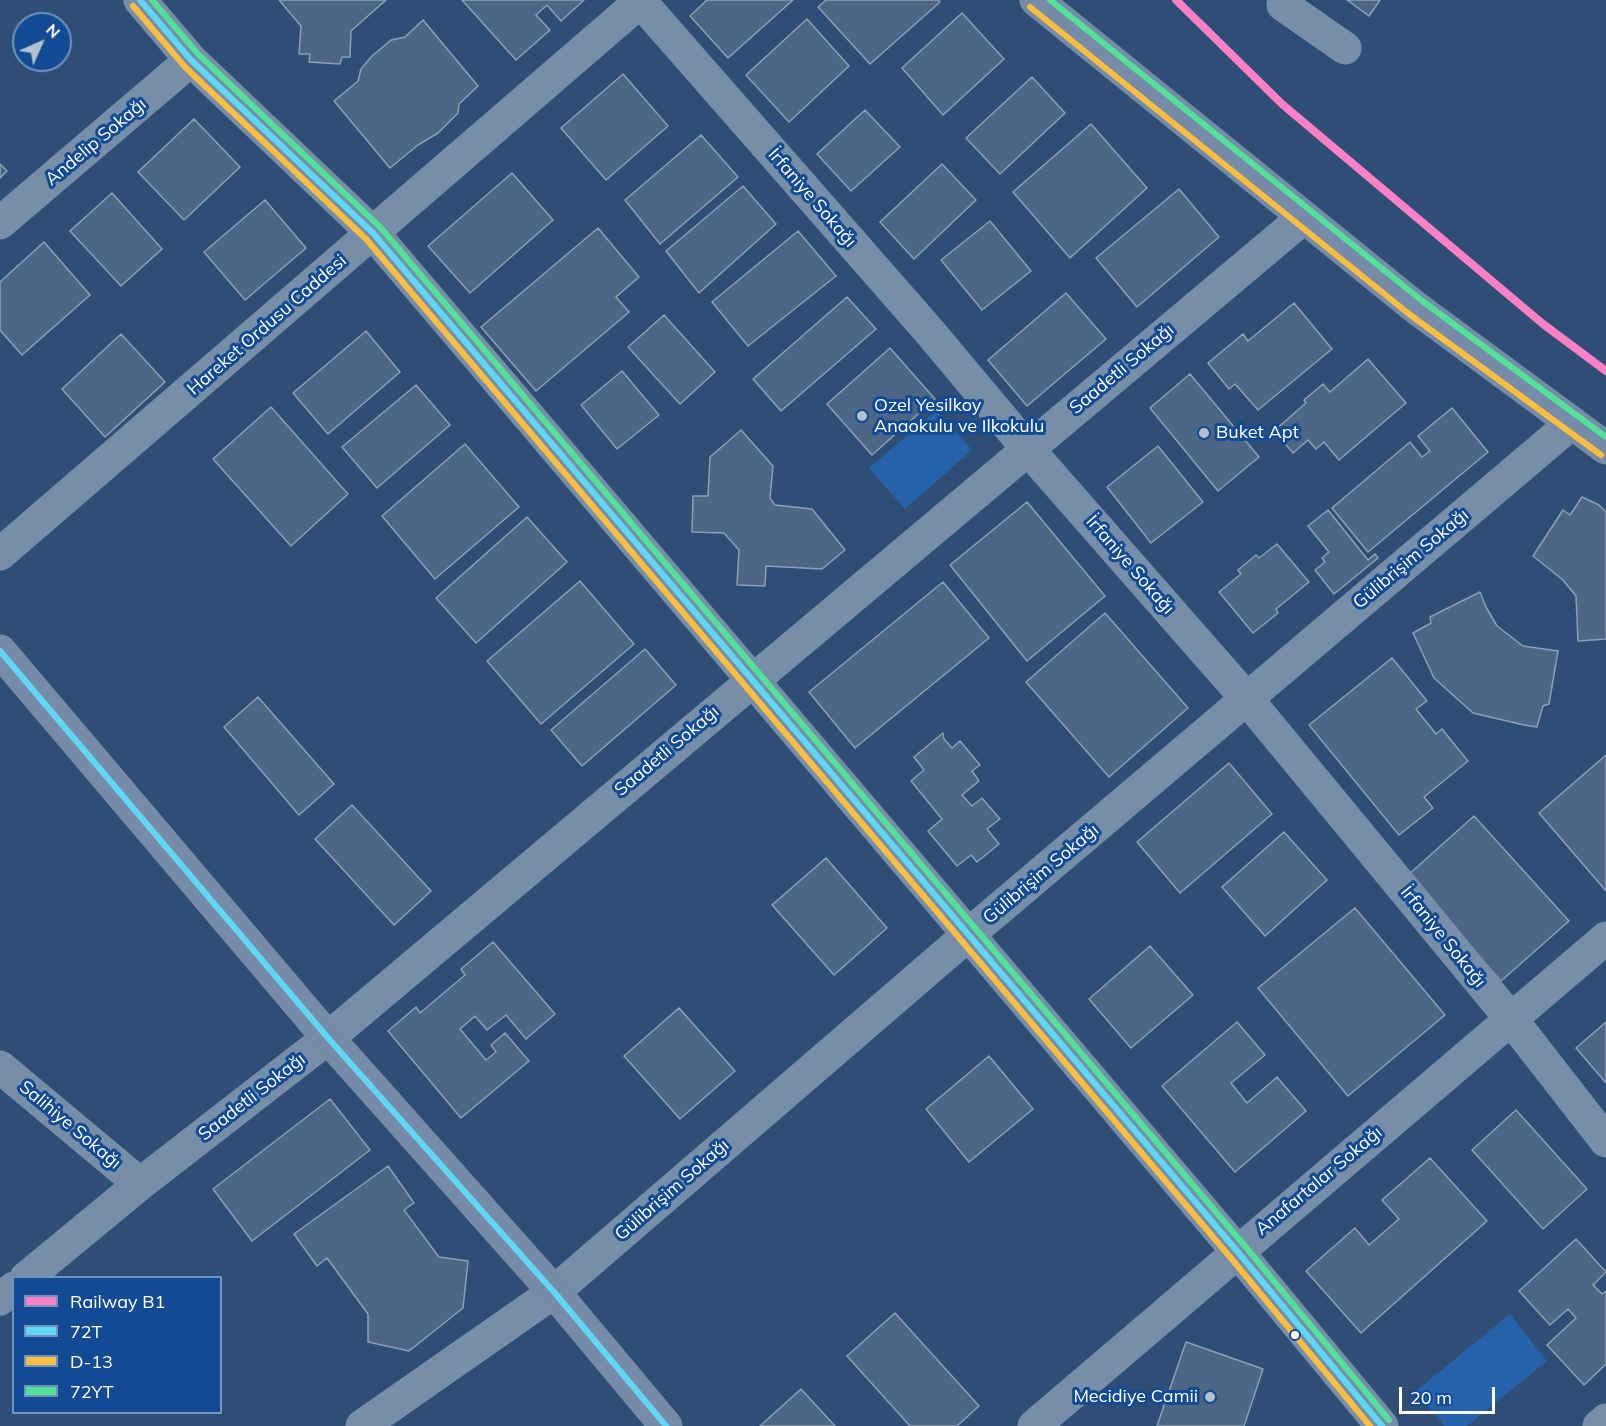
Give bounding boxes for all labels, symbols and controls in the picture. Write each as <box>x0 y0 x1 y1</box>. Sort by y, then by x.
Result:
north arrow <box>12 12 72 72</box>
text: N <box>42 19 65 42</box>
street label: Andelip Sokağı <box>41 94 151 190</box>
street label: İrfaniye Sokağı <box>763 144 861 252</box>
street label: Hareket Ordusu Caddesi <box>183 250 351 400</box>
street label: Saadetli Sokağı <box>1065 319 1179 419</box>
place label: Ozel Yesilkoy Anaokulu ve Ilkokulu <box>874 395 1044 438</box>
marker: Ozel Yesilkoy Anaokulu ve Ilkokulu <box>855 409 869 423</box>
place label: Buket Apt <box>1216 422 1299 444</box>
marker: Buket Apt <box>1197 426 1211 440</box>
street label: Gülibrişim Sokağı <box>1349 504 1473 614</box>
street label: İrfaniye Sokağı <box>1081 511 1179 619</box>
street label: Saadetli Sokağı <box>610 701 724 801</box>
street label: Gülibrişim Sokağı <box>979 819 1103 929</box>
street label: İrfaniye Sokağı <box>1396 882 1490 992</box>
street label: Saadetli Sokağı <box>194 1049 310 1145</box>
street label: Salihiye Sokağı <box>15 1076 125 1174</box>
street label: Anafartalar Sokağı <box>1251 1122 1387 1240</box>
street label: Gülibrişim Sokağı <box>611 1135 733 1245</box>
legend <box>12 1276 222 1414</box>
text: Railway B1 <box>70 1290 165 1313</box>
text: 72T <box>70 1320 102 1343</box>
unlabelled marker <box>1289 1329 1301 1341</box>
text: D-13 <box>70 1350 113 1373</box>
scale bar <box>1402 1375 1498 1413</box>
text: 72YT <box>70 1380 114 1403</box>
place label: Mecidiye Camii <box>1073 1386 1198 1408</box>
text: 20 m <box>1410 1386 1452 1409</box>
marker: Mecidiye Camii <box>1203 1390 1217 1404</box>

